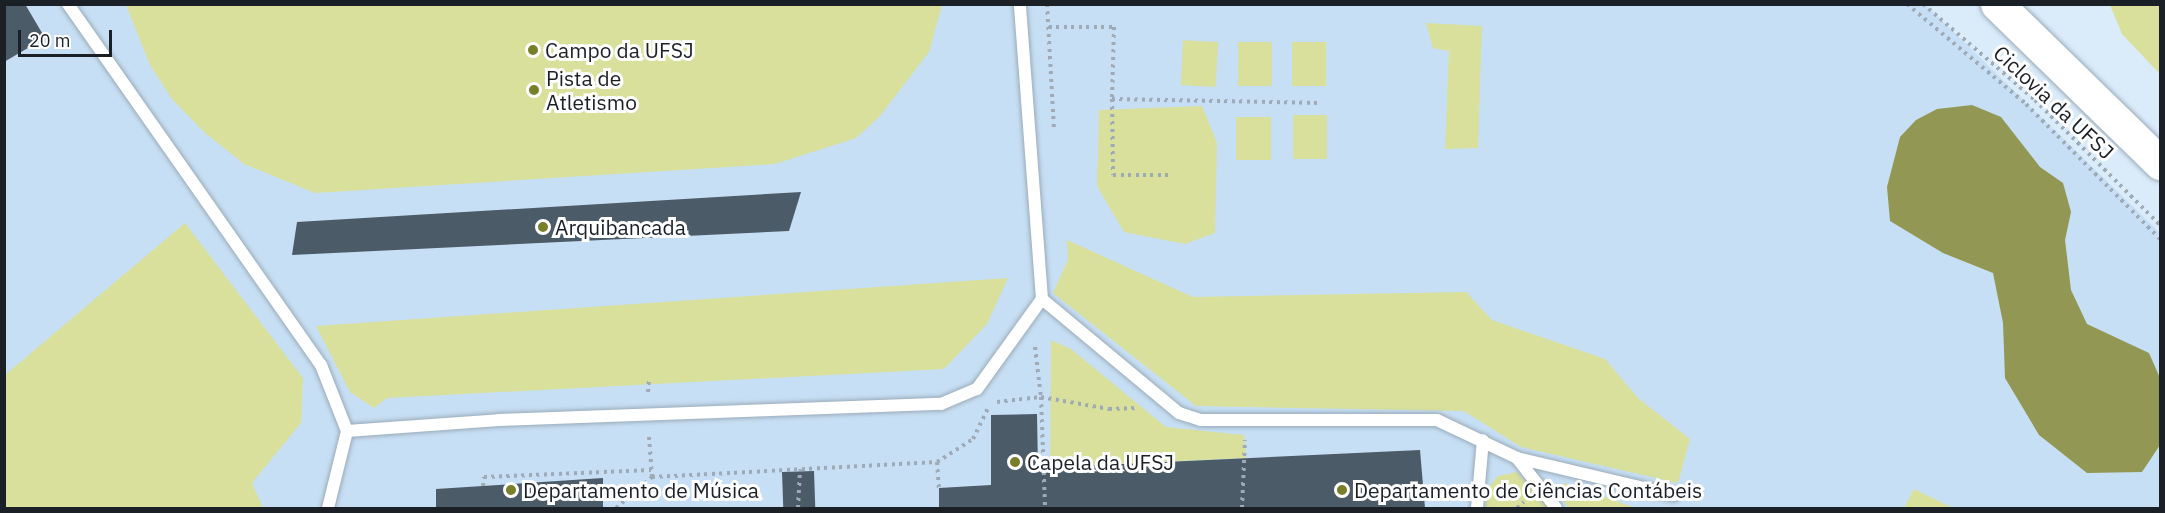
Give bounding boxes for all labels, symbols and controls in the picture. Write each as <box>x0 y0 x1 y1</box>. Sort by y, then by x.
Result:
scale bar <box>21 18 116 56</box>
text: 20 m <box>29 29 71 52</box>
place label: Campo da UFSJ <box>545 37 694 63</box>
street label: Ciclovia da UFSJ <box>1989 40 2119 164</box>
marker: Campo da UFSJ <box>526 43 540 57</box>
place label: Pista de Atletismo <box>546 65 637 115</box>
marker: Pista de Atletismo <box>527 83 541 97</box>
place label: Arquibancada <box>555 214 686 240</box>
marker: Arquibancada <box>536 220 550 234</box>
place label: Capela da UFSJ <box>1027 449 1174 475</box>
marker: Capela da UFSJ <box>1008 455 1022 469</box>
place label: Departamento de Música <box>523 477 759 503</box>
place label: Departamento de Ciências Contábeis <box>1354 477 1702 503</box>
marker: Departamento de Música <box>504 483 518 497</box>
marker: Departamento de Ciências Contábeis <box>1335 483 1349 497</box>

